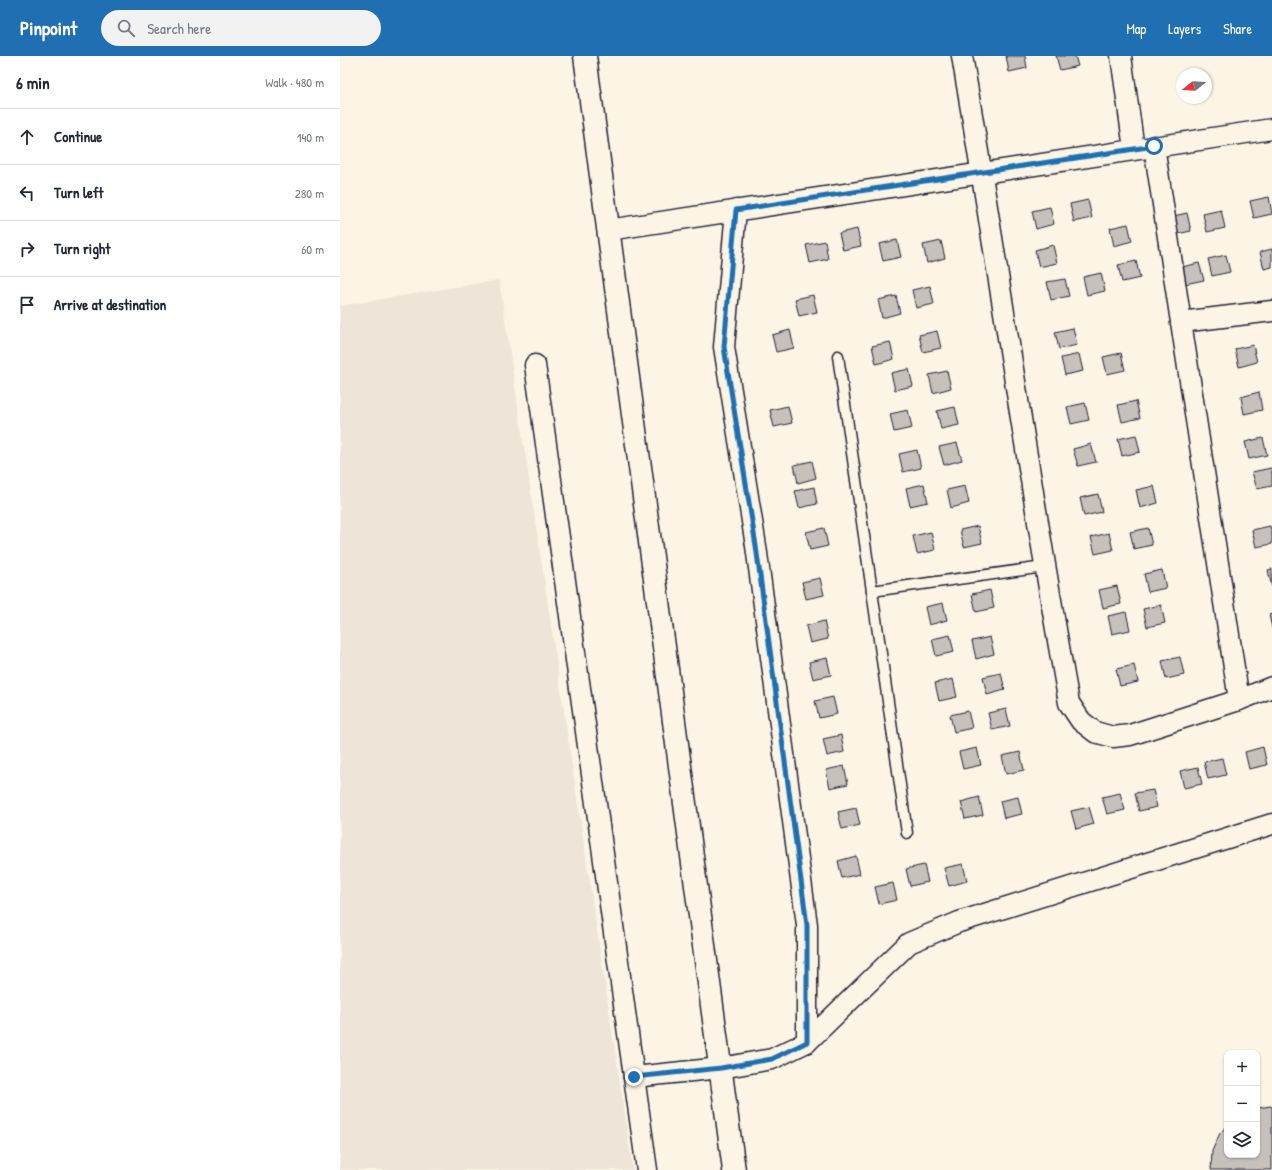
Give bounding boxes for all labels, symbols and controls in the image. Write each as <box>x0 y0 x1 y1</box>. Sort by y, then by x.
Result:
search box <box>101 10 381 46</box>
text: Pinpoint <box>20 15 77 41</box>
icon: search <box>115 17 137 39</box>
text: Search here <box>147 18 211 39</box>
text: Map <box>1126 19 1146 38</box>
text: Layers <box>1168 19 1201 38</box>
text: Share <box>1223 19 1252 38</box>
north arrow <box>1176 68 1212 104</box>
text: 6 min <box>16 71 50 94</box>
text: Walk · 480 m <box>265 73 324 91</box>
icon: ahead <box>16 126 38 148</box>
text: Continue <box>54 126 102 147</box>
text: 140 m <box>297 128 324 146</box>
route start <box>1145 137 1163 155</box>
icon: left <box>16 182 38 204</box>
text: Turn left <box>54 182 104 203</box>
text: 280 m <box>295 184 324 202</box>
icon: right <box>16 238 38 260</box>
text: Turn right <box>54 238 110 259</box>
text: 60 m <box>301 240 324 258</box>
icon: arrive <box>16 294 38 316</box>
text: Arrive at destination <box>54 294 166 315</box>
map controls <box>1224 1050 1260 1158</box>
button: + <box>1224 1050 1260 1086</box>
route end <box>625 1068 643 1086</box>
button: − <box>1224 1086 1260 1122</box>
button: layers <box>1224 1122 1260 1158</box>

